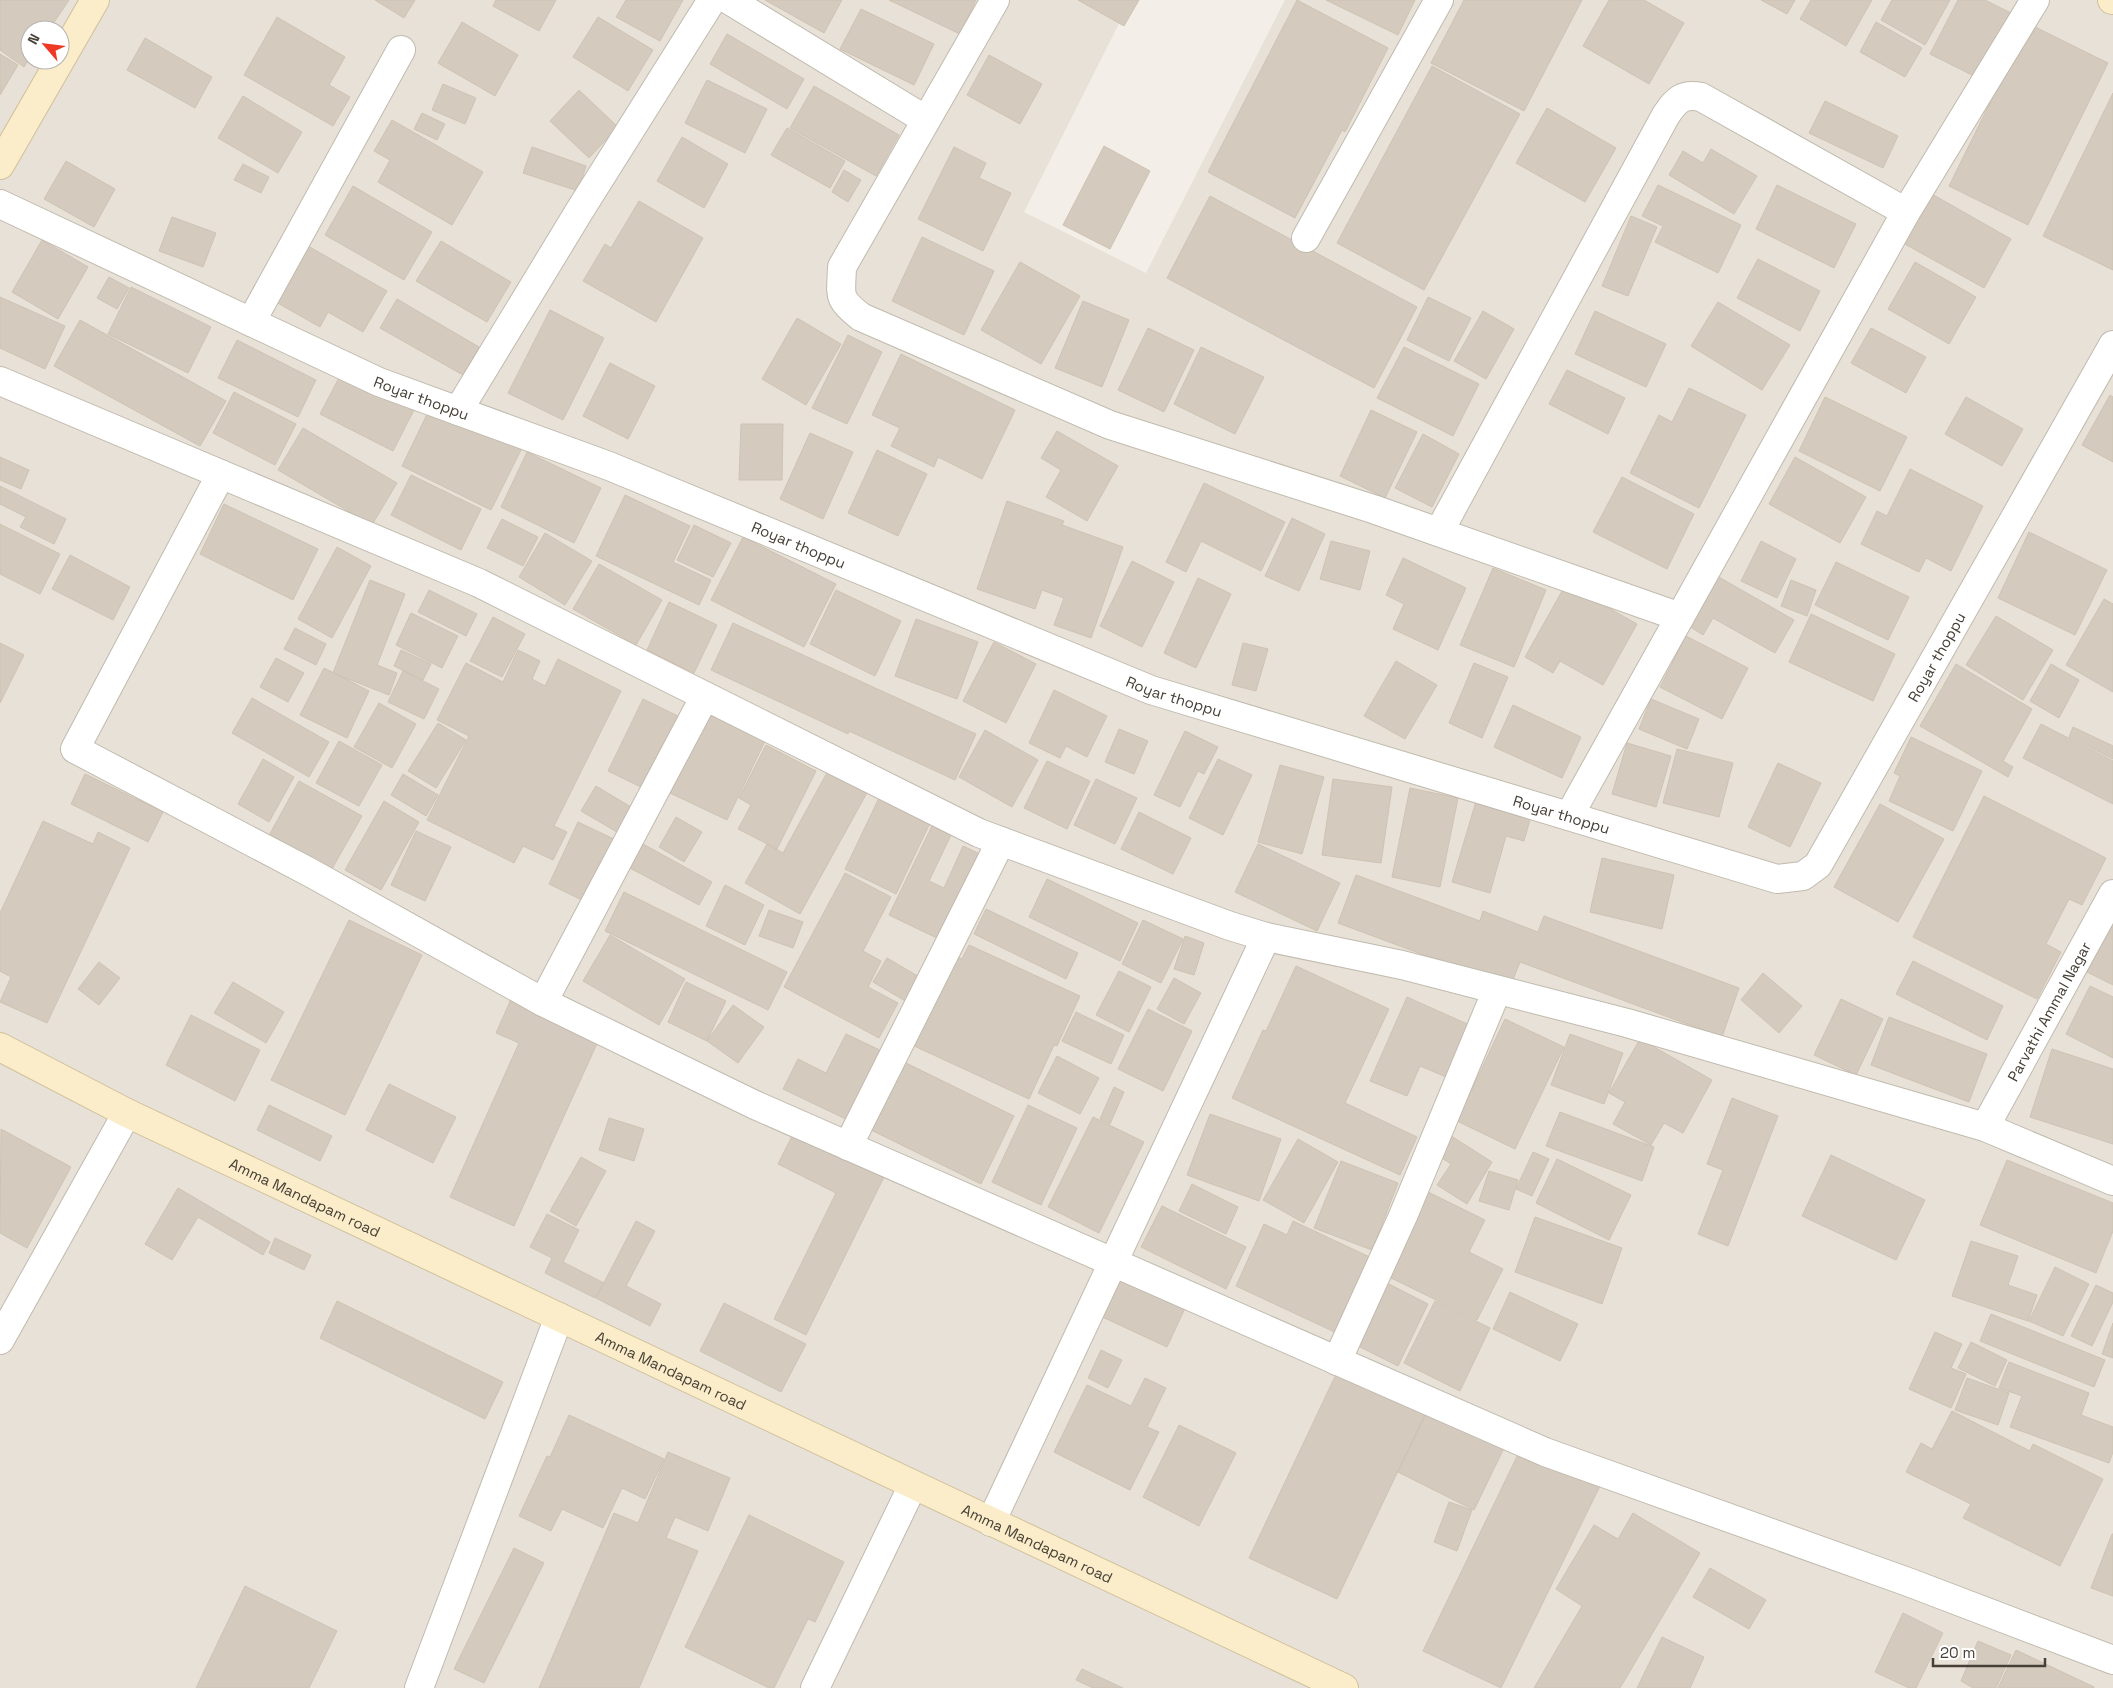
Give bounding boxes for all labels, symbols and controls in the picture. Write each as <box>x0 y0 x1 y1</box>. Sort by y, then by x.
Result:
north arrow <box>20 20 70 70</box>
text: N <box>23 31 44 47</box>
street label: Royar thoppu <box>371 371 472 424</box>
street label: Royar thoppu <box>749 517 849 572</box>
street label: Royar thoppu <box>1903 609 1969 705</box>
street label: Royar thoppu <box>1123 671 1225 720</box>
street label: Royar thoppu <box>1511 790 1612 838</box>
street label: Parvathi Ammal Nagar <box>2003 938 2095 1084</box>
street label: Amma Mandapam road <box>226 1153 384 1241</box>
street label: Amma Mandapam road <box>593 1326 750 1414</box>
street label: Amma Mandapam road <box>959 1499 1116 1587</box>
scale bar <box>1933 1636 2046 1668</box>
text: 20 m <box>1940 1643 1975 1662</box>

